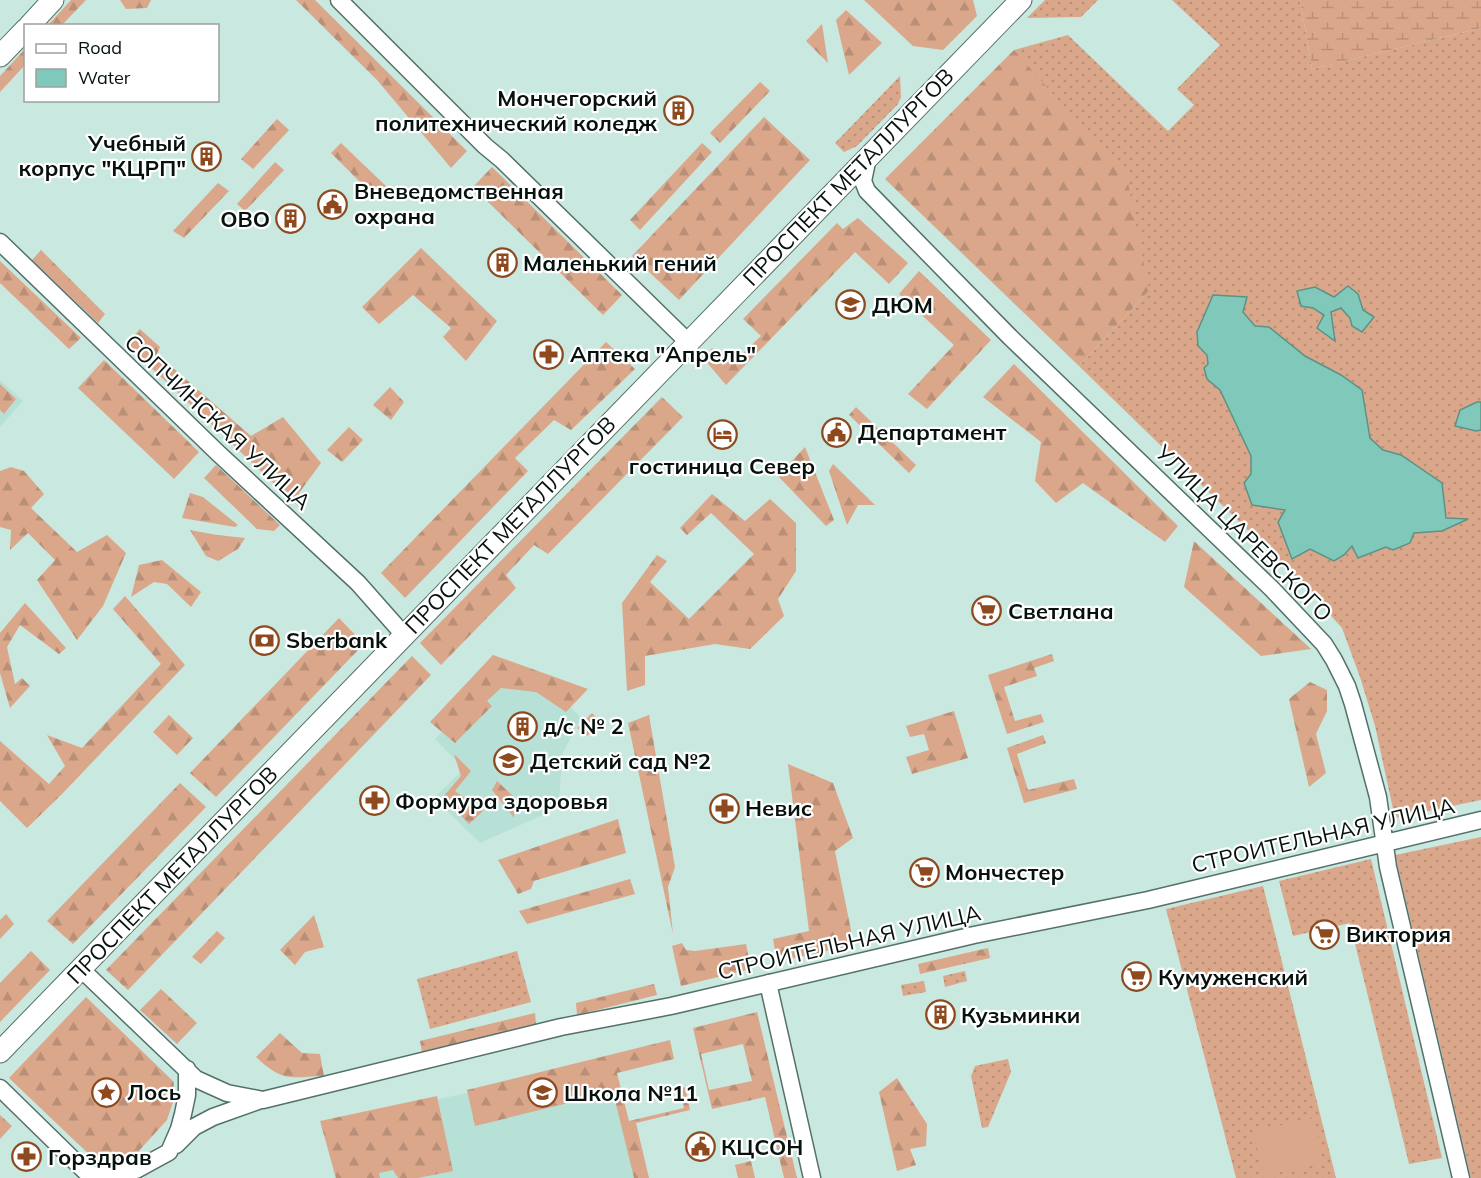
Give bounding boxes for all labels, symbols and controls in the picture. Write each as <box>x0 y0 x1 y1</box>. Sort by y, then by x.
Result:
legend <box>24 24 219 102</box>
text: Road <box>78 36 122 59</box>
street label: ПРОСПЕКТ МЕТАЛЛУРГОВ <box>737 62 959 292</box>
text: Water <box>78 66 131 89</box>
place label: Мончегорский политехнический коледж <box>375 84 657 137</box>
building icon: Мончегорский политехнический коледж <box>662 95 694 127</box>
place label: Учебный корпус "КЦРП" <box>19 129 186 182</box>
building icon: Учебный корпус "КЦРП" <box>191 140 223 172</box>
place label: Вневедомственная охрана <box>354 177 564 230</box>
public building icon: Вневедомственная охрана <box>317 188 349 220</box>
building icon: ОВО <box>275 203 307 235</box>
place label: ОВО <box>220 205 270 233</box>
building icon: Маленький гений <box>486 247 518 279</box>
place label: Маленький гений <box>523 249 717 277</box>
school or university icon: ДЮМ <box>835 289 867 321</box>
place label: ДЮМ <box>872 291 933 319</box>
street label: СОПЧИНСКАЯ УЛИЦА <box>119 328 317 516</box>
pharmacy icon: Аптека "Апрель" <box>533 338 565 370</box>
place label: Аптека "Апрель" <box>570 340 756 368</box>
street label: ПРОСПЕКТ МЕТАЛЛУРГОВ <box>399 410 621 640</box>
public building icon: Департамент <box>821 416 853 448</box>
hotel icon: гостиница Север <box>706 418 738 450</box>
place label: Департамент <box>858 418 1007 446</box>
street label: УЛИЦА ЦАРЕВСКОГО <box>1149 438 1338 627</box>
place label: гостиница Север <box>629 452 815 480</box>
supermarket icon: Светлана <box>971 595 1003 627</box>
place label: Светлана <box>1008 597 1114 625</box>
bank icon: Sberbank <box>249 624 281 656</box>
place label: Sberbank <box>286 626 388 654</box>
building icon: д/с № 2 <box>506 710 538 742</box>
place label: д/с № 2 <box>543 712 624 740</box>
school or university icon: Детский сад №2 <box>493 745 525 777</box>
place label: Детский сад №2 <box>530 747 711 775</box>
street label: ПРОСПЕКТ МЕТАЛЛУРГОВ <box>61 760 283 990</box>
pharmacy icon: Формура здоровья <box>358 785 390 817</box>
place label: Формура здоровья <box>395 787 608 815</box>
street label: СТРОИТЕЛЬНАЯ УЛИЦА <box>1189 791 1457 879</box>
pharmacy icon: Невис <box>708 792 740 824</box>
place label: Невис <box>745 794 812 822</box>
supermarket icon: Мончестер <box>908 856 940 888</box>
place label: Мончестер <box>945 858 1065 886</box>
street label: СТРОИТЕЛЬНАЯ УЛИЦА <box>715 898 983 986</box>
supermarket icon: Виктория <box>1309 918 1341 950</box>
place label: Виктория <box>1346 920 1451 948</box>
supermarket icon: Кумуженский <box>1121 961 1153 993</box>
place label: Кумуженский <box>1158 963 1308 991</box>
building icon: Кузьминки <box>924 999 956 1031</box>
place label: Кузьминки <box>961 1001 1080 1029</box>
place icon: Лось <box>90 1076 122 1108</box>
school or university icon: Школа №11 <box>527 1077 559 1109</box>
place label: Лось <box>127 1078 181 1106</box>
place label: Школа №11 <box>564 1079 698 1107</box>
public building icon: КЦСОН <box>684 1131 716 1163</box>
place label: КЦСОН <box>721 1133 803 1161</box>
pharmacy icon: Горздрав <box>11 1141 43 1173</box>
place label: Горздрав <box>48 1143 152 1171</box>

